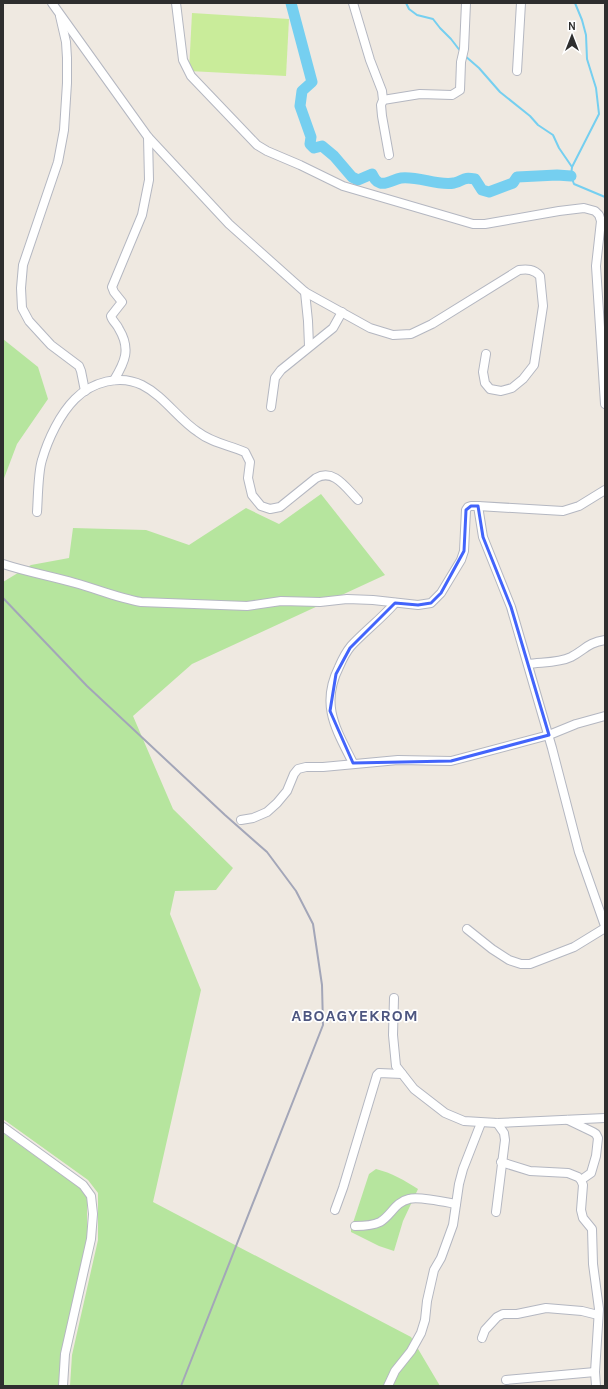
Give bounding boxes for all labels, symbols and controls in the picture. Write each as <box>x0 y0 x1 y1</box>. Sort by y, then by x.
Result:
north arrow <box>552 16 592 56</box>
text: N <box>568 20 576 33</box>
district label: ABOAGYEKROM <box>291 1006 419 1025</box>

